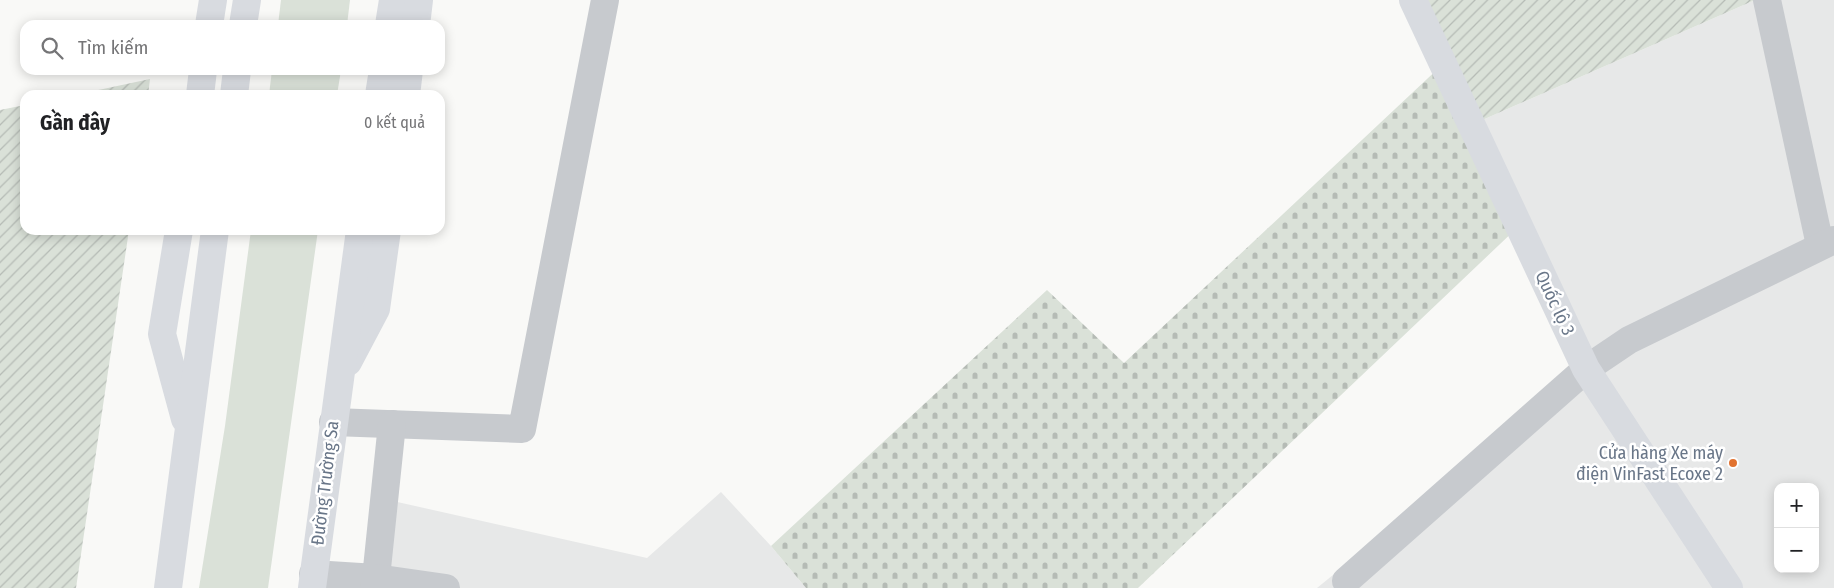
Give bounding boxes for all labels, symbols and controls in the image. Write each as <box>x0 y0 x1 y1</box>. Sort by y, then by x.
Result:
search box <box>20 20 445 75</box>
icon: search <box>38 34 66 62</box>
text: Tìm kiếm <box>78 36 148 59</box>
text: Gần đây <box>40 110 110 136</box>
text: 0 kết quả <box>364 113 425 132</box>
street label: Quốc lộ 3 <box>1531 267 1579 339</box>
street label: Đường Trường Sa <box>306 419 344 547</box>
place label: Cửa hàng Xe máy điện VinFast Ecoxe 2 <box>1576 442 1723 485</box>
marker: Cửa hàng Xe máy điện VinFast Ecoxe 2 <box>1727 457 1739 469</box>
map controls <box>1774 483 1819 573</box>
button: + <box>1774 483 1819 528</box>
button: − <box>1774 528 1819 573</box>

